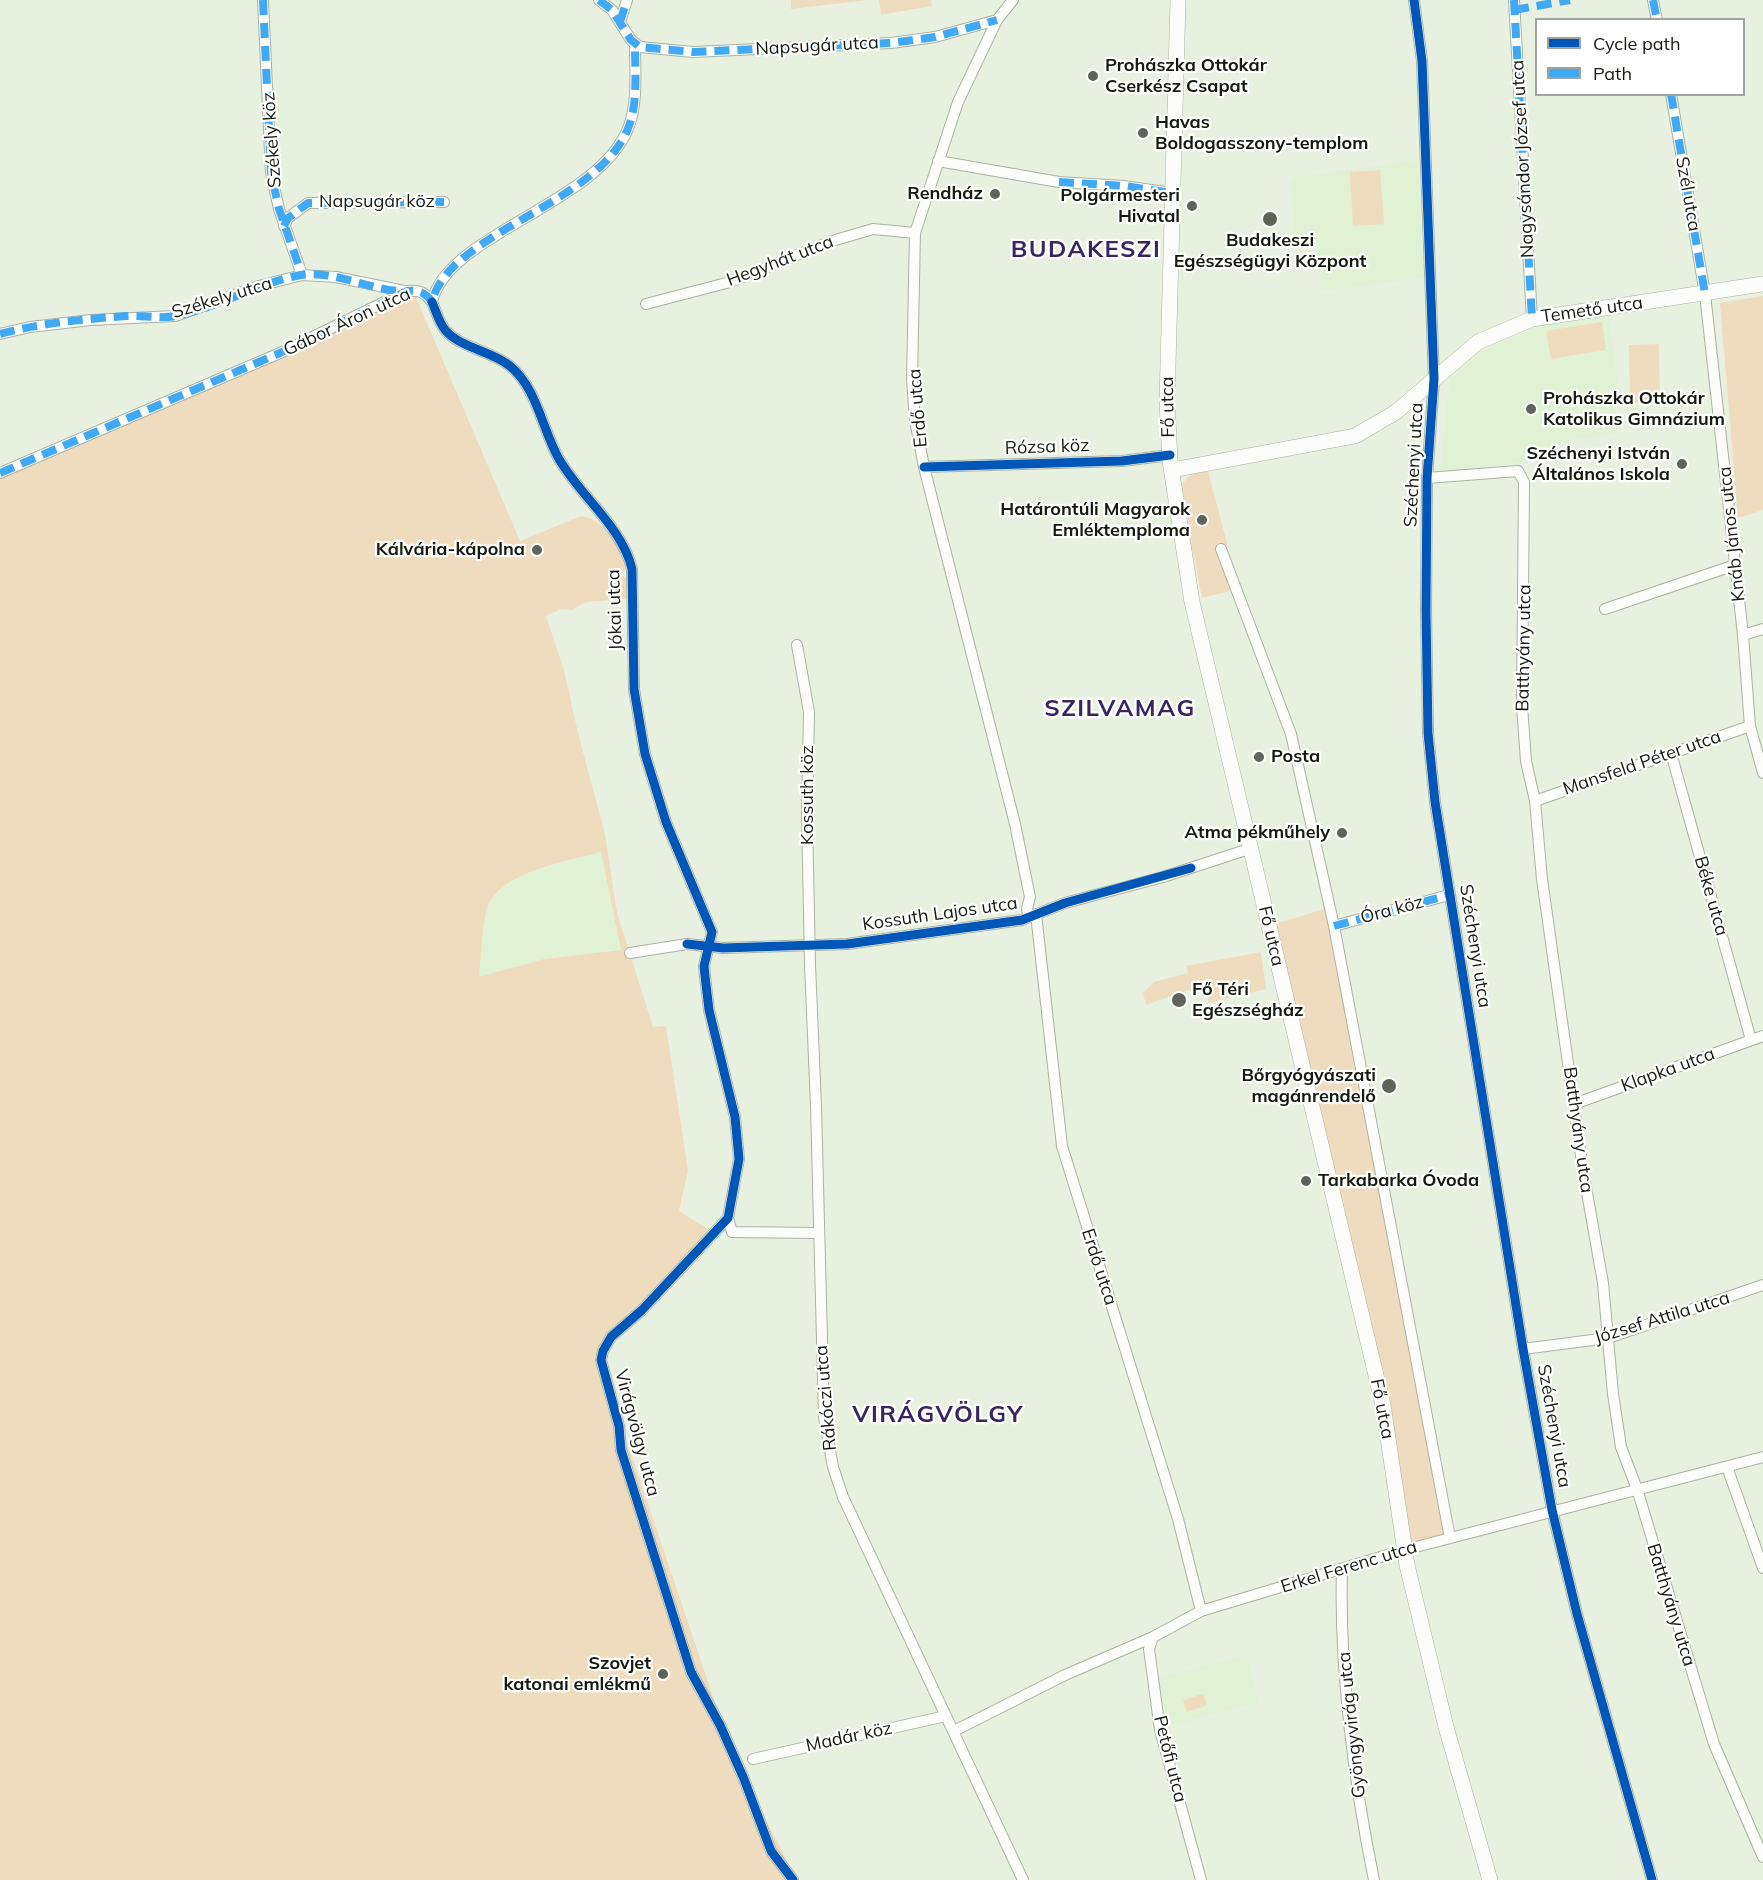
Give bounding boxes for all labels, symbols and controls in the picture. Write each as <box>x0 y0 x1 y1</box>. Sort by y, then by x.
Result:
legend <box>1535 18 1745 96</box>
street label: Napsugár utca <box>755 32 879 60</box>
text: Cycle path <box>1593 32 1680 55</box>
place label: Prohászka Ottokár Cserkész Csapat <box>1105 55 1267 98</box>
street label: Nagysándor József utca <box>1507 60 1539 258</box>
text: Path <box>1593 62 1632 85</box>
marker: Prohászka Ottokár Cserkész Csapat <box>1086 69 1100 83</box>
street label: Székely köz <box>258 91 286 189</box>
place label: Havas Boldogasszony-templom <box>1155 112 1368 154</box>
marker: Havas Boldogasszony-templom <box>1136 126 1150 140</box>
street label: Szél utca <box>1671 155 1705 233</box>
place label: Rendház <box>907 183 983 205</box>
place label: Polgármesteri Hivatal <box>1060 185 1180 228</box>
marker: Rendház <box>988 187 1002 201</box>
street label: Napsugár köz <box>319 191 435 213</box>
marker: Polgármesteri Hivatal <box>1185 199 1199 213</box>
marker: Budakeszi Egészségügyi Központ <box>1261 210 1279 228</box>
place label: Budakeszi Egészségügyi Központ <box>1174 230 1366 272</box>
street label: Hegyhát utca <box>724 231 836 291</box>
district label: BUDAKESZI <box>1011 236 1161 264</box>
street label: Székely utca <box>169 273 275 323</box>
street label: Gábor Áron utca <box>280 283 414 361</box>
street label: Temető utca <box>1540 292 1644 328</box>
street label: Erdő utca <box>904 368 932 448</box>
street label: Fő utca <box>1157 376 1179 438</box>
place label: Prohászka Ottokár Katolikus Gimnázium <box>1543 388 1725 430</box>
street label: Széchenyi utca <box>1400 402 1428 528</box>
marker: Prohászka Ottokár Katolikus Gimnázium <box>1524 402 1538 416</box>
street label: Rózsa köz <box>1004 435 1090 459</box>
place label: Széchenyi István Általános Iskola <box>1527 443 1670 486</box>
marker: Széchenyi István Általános Iskola <box>1675 457 1689 471</box>
street label: Knáb János utca <box>1714 465 1750 603</box>
place label: Határontúli Magyarok Emléktemploma <box>1000 499 1190 542</box>
marker: Határontúli Magyarok Emléktemploma <box>1195 513 1209 527</box>
place label: Kálvária-kápolna <box>376 539 525 561</box>
marker: Kálvária-kápolna <box>530 543 544 557</box>
street label: Jókai utca <box>603 569 627 651</box>
street label: Batthyány utca <box>1512 584 1536 712</box>
district label: SZILVAMAG <box>1044 695 1196 723</box>
street label: Mansfeld Péter utca <box>1560 726 1724 800</box>
street label: Kossuth köz <box>797 745 819 845</box>
place label: Posta <box>1271 746 1320 768</box>
marker: Posta <box>1252 750 1266 764</box>
place label: Atma pékműhely <box>1185 822 1330 844</box>
marker: Atma pékműhely <box>1335 826 1349 840</box>
street label: Béke utca <box>1689 854 1733 938</box>
street label: Széchenyi utca <box>1455 883 1495 1009</box>
street label: Óra köz <box>1358 891 1426 929</box>
street label: Kossuth Lajos utca <box>861 892 1019 936</box>
street label: Fő utca <box>1254 904 1288 968</box>
place label: Fő Téri Egészségház <box>1192 979 1304 1022</box>
marker: Fő Téri Egészségház <box>1170 991 1188 1009</box>
street label: Klapka utca <box>1618 1043 1718 1097</box>
place label: Bőrgyógyászati magánrendelő <box>1241 1065 1376 1108</box>
street label: Batthyány utca <box>1558 1066 1598 1194</box>
marker: Bőrgyógyászati magánrendelő <box>1380 1077 1398 1095</box>
place label: Tarkabarka Óvoda <box>1318 1170 1479 1192</box>
marker: Tarkabarka Óvoda <box>1299 1174 1313 1188</box>
street label: Erdő utca <box>1077 1226 1121 1308</box>
street label: József Attila utca <box>1592 1287 1732 1349</box>
street label: Rákóczi utca <box>811 1344 841 1452</box>
street label: Széchenyi utca <box>1533 1363 1575 1489</box>
street label: Virágvölgy utca <box>610 1367 664 1499</box>
street label: Fő utca <box>1366 1377 1398 1441</box>
district label: VIRÁGVÖLGY <box>852 1401 1024 1429</box>
street label: Erkel Ferenc utca <box>1278 1536 1420 1598</box>
street label: Batthyány utca <box>1642 1541 1700 1669</box>
street label: Gyöngyvirág utca <box>1334 1651 1370 1799</box>
place label: Szovjet katonai emlékmű <box>504 1653 651 1696</box>
marker: Szovjet katonai emlékmű <box>656 1667 670 1681</box>
street label: Petőfi utca <box>1149 1713 1191 1805</box>
street label: Madár köz <box>804 1717 894 1757</box>

